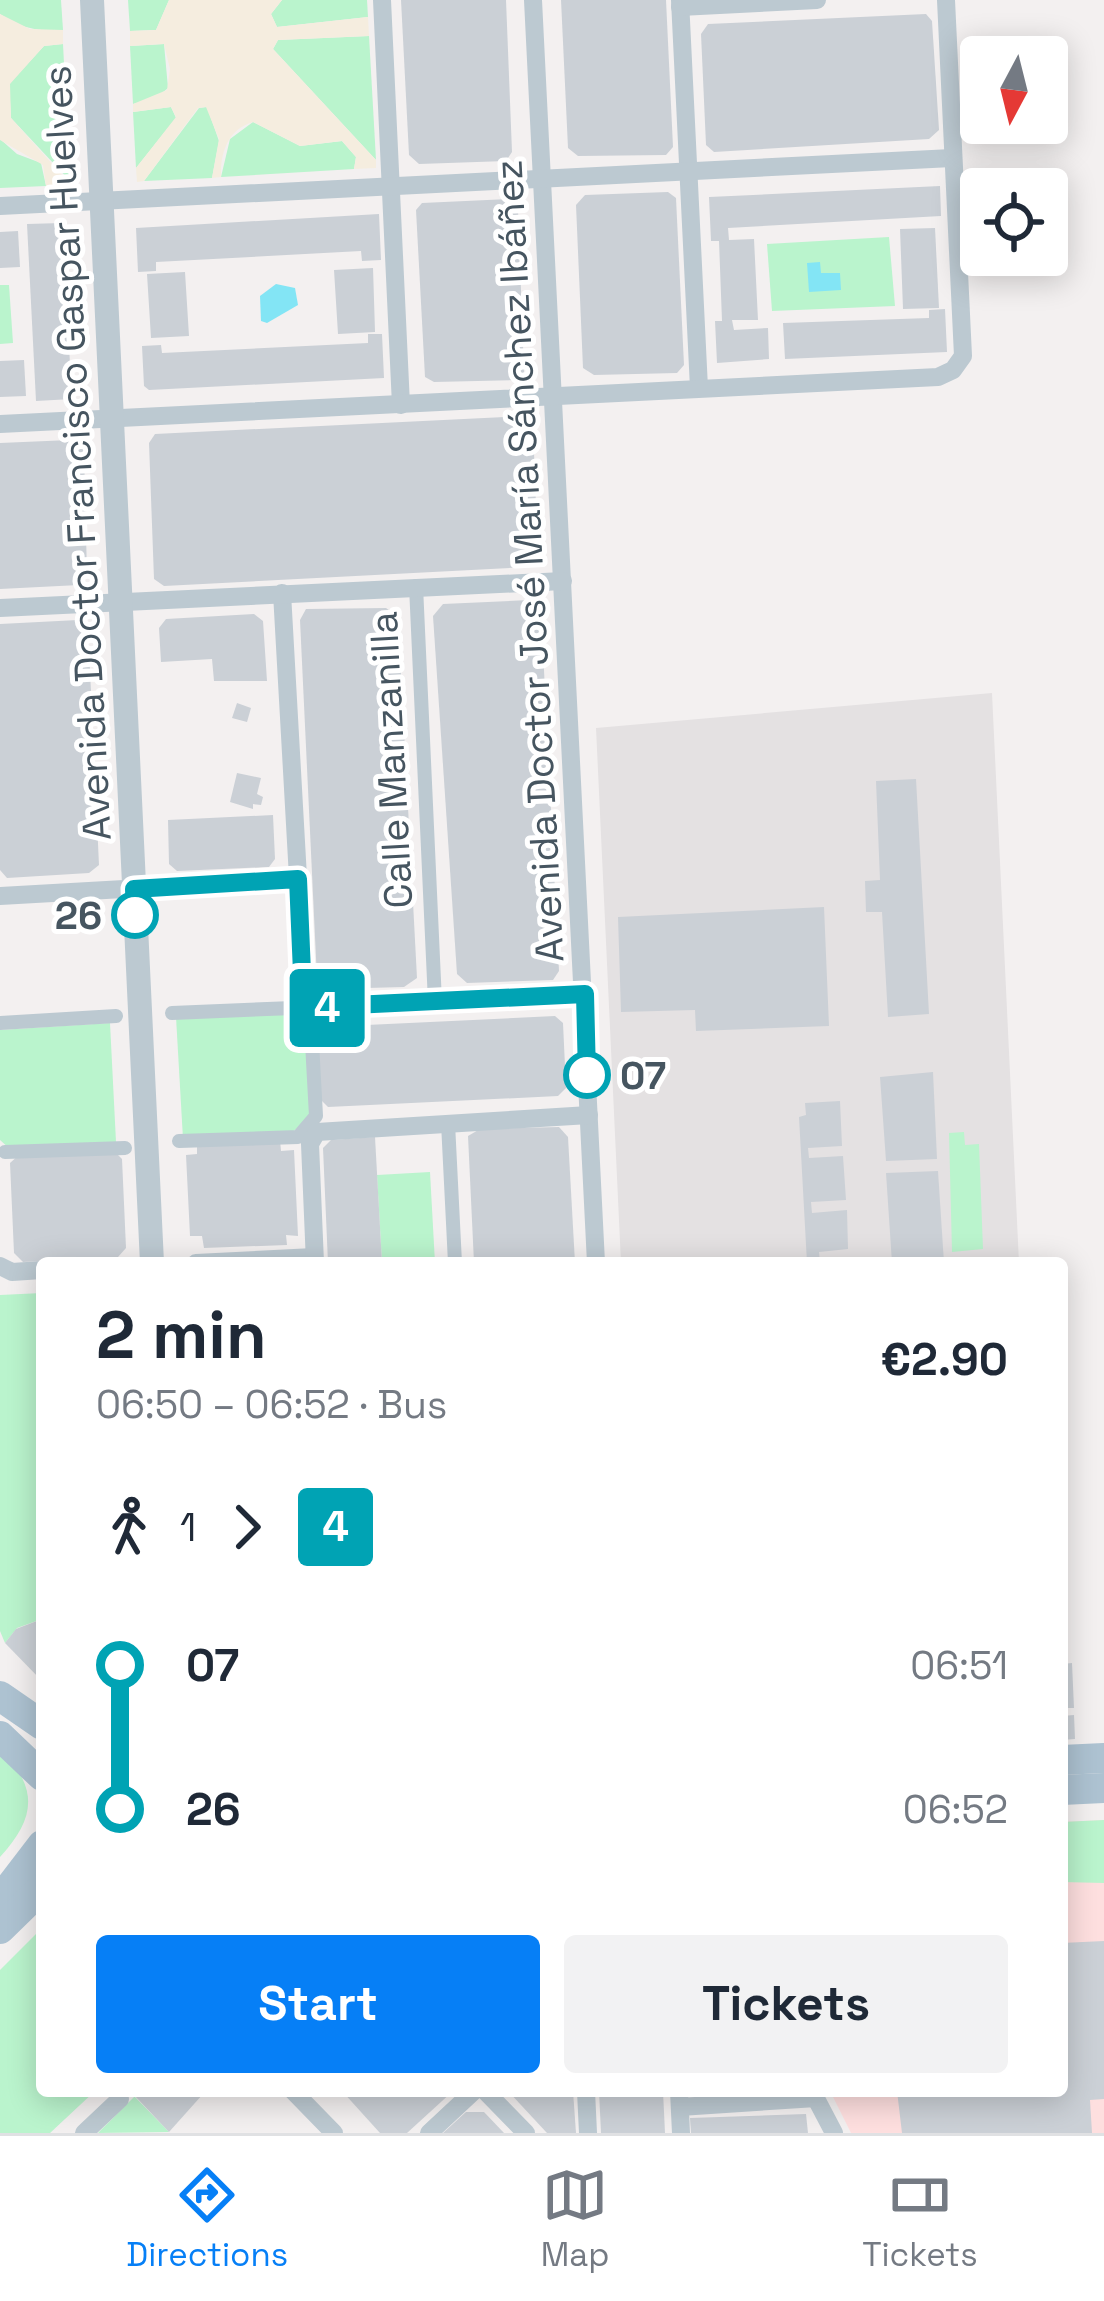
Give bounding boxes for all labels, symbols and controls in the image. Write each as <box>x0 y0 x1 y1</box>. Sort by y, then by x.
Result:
north arrow <box>960 36 1068 144</box>
map controls <box>960 36 1068 276</box>
street label: Avenida Doctor Francisco Gaspar Huelves <box>32 64 122 842</box>
street label: Avenida Doctor José María Sánchez Ibáñez <box>484 159 574 963</box>
button: locate <box>960 168 1068 276</box>
street label: Calle Manzanilla <box>359 610 423 910</box>
place label: 26 <box>55 891 102 940</box>
marker: 26 <box>113 893 157 937</box>
line badge: 4 <box>288 969 366 1047</box>
text: 4 <box>314 981 340 1034</box>
place label: 07 <box>620 1051 666 1100</box>
marker: 07 <box>565 1053 609 1097</box>
text: 2 min <box>96 1293 267 1377</box>
text: €2.90 <box>880 1331 1008 1388</box>
text: 06:50 – 06:52 · Bus <box>96 1380 447 1429</box>
icon: walk <box>96 1494 162 1560</box>
icon: forward <box>214 1494 280 1560</box>
text: 4 <box>322 1500 349 1553</box>
text: 1 <box>180 1503 196 1552</box>
text: 07 <box>186 1637 239 1694</box>
text: 06:51 <box>910 1641 1008 1690</box>
text: 26 <box>186 1781 241 1838</box>
text: 06:52 <box>903 1785 1008 1834</box>
button: Start <box>96 1935 540 2073</box>
button: Tickets <box>564 1935 1008 2073</box>
tab: Directions <box>126 2162 288 2276</box>
tab: Map <box>541 2162 610 2276</box>
tab: Tickets <box>862 2162 978 2276</box>

